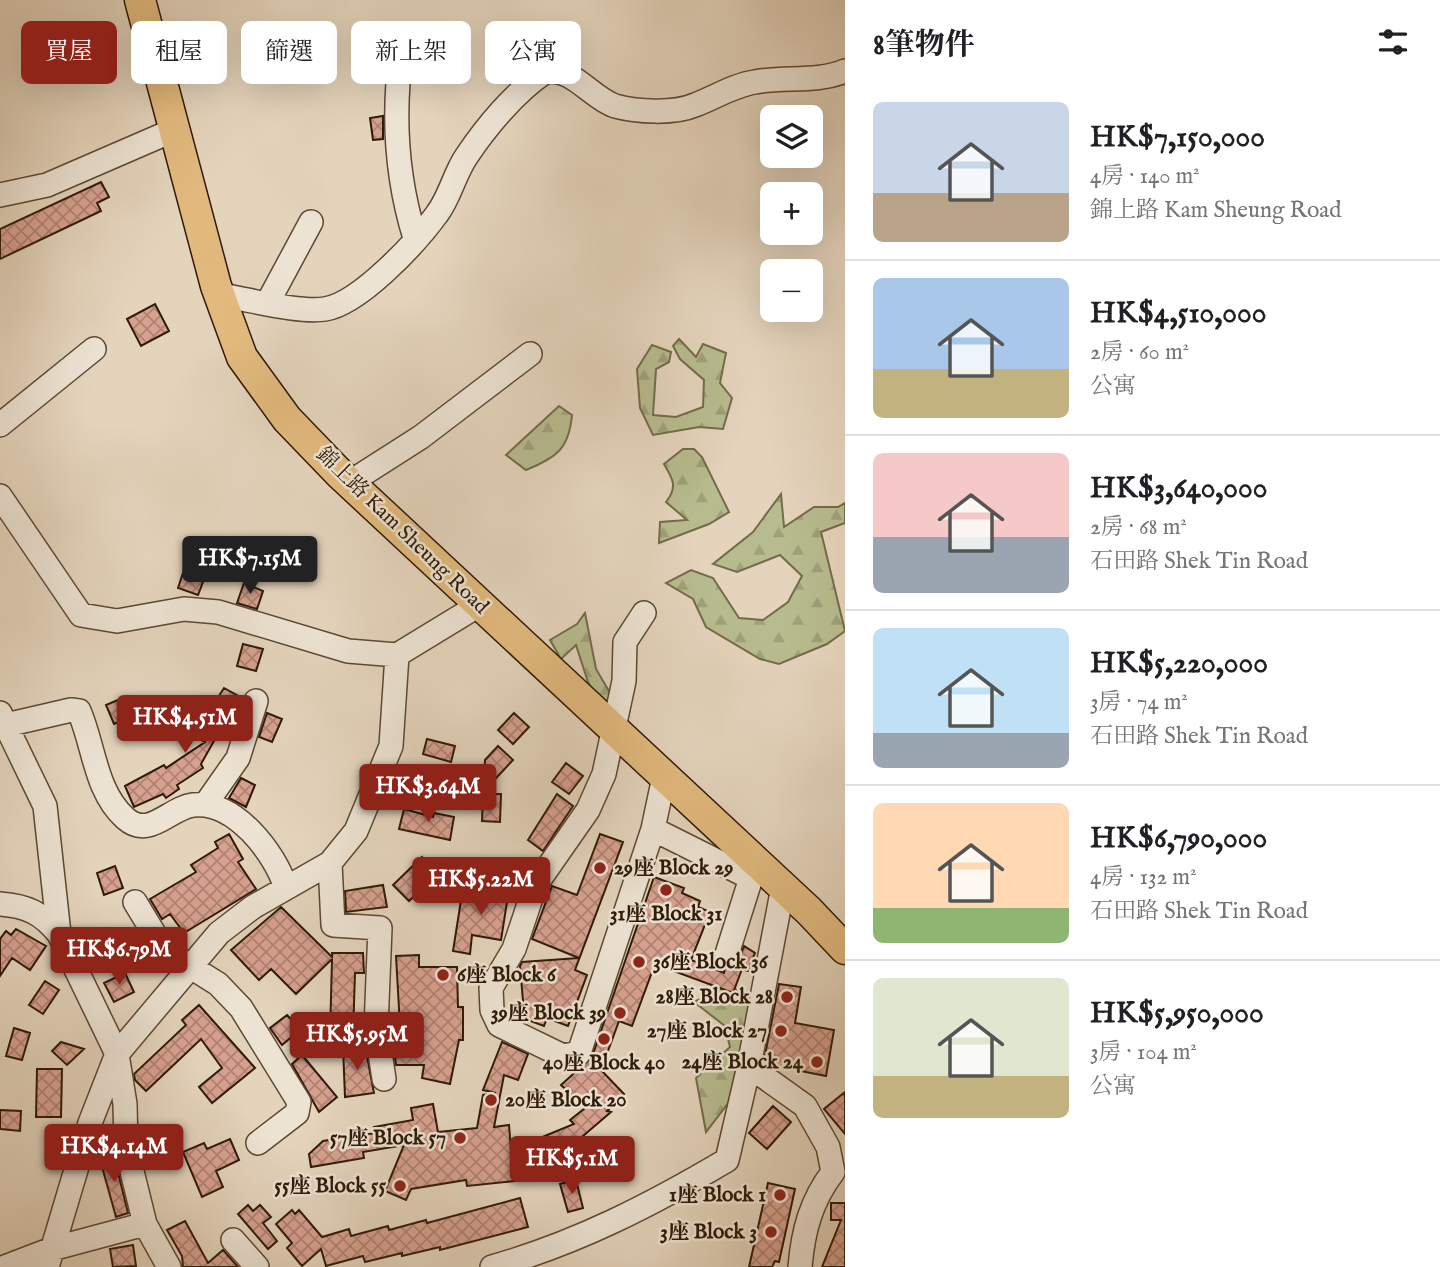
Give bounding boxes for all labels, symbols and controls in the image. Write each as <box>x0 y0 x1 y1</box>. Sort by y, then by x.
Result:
chip: 買屋 <box>21 21 117 84</box>
chip: 租屋 <box>131 21 227 84</box>
chip: 篩選 <box>241 21 337 84</box>
chip: 新上架 <box>351 21 471 84</box>
chip: 公寓 <box>485 21 581 84</box>
icon: filters <box>1374 23 1412 61</box>
text: 8筆物件 <box>873 27 975 65</box>
map controls <box>760 105 823 322</box>
button: layers <box>760 105 823 168</box>
text: HK$7,150,000 <box>1090 119 1265 157</box>
icon: home <box>929 130 1013 214</box>
text: 4房 · 140 m² <box>1090 162 1200 191</box>
button: + <box>760 182 823 245</box>
text: 錦上路 Kam Sheung Road <box>1090 196 1342 225</box>
button: − <box>760 259 823 322</box>
text: HK$4,510,000 <box>1090 295 1266 333</box>
icon: home <box>929 306 1013 390</box>
text: 2房 · 60 m² <box>1090 338 1189 367</box>
text: 公寓 <box>1090 372 1136 401</box>
street label: 錦上路 Kam Sheung Road <box>310 442 495 621</box>
text: HK$3,640,000 <box>1090 470 1268 508</box>
icon: home <box>929 481 1013 565</box>
text: 2房 · 68 m² <box>1090 513 1187 542</box>
pin: HK$7.15M <box>178 536 322 596</box>
text: HK$7.15M <box>198 544 302 573</box>
text: 石田路 Shek Tin Road <box>1090 547 1308 576</box>
text: HK$5,220,000 <box>1090 645 1268 683</box>
icon: home <box>929 656 1013 740</box>
text: 3房 · 74 m² <box>1090 688 1188 717</box>
pin: HK$4.51M <box>113 696 257 755</box>
text: HK$4.51M <box>133 703 237 732</box>
text: 石田路 Shek Tin Road <box>1090 722 1308 751</box>
pin: HK$3.64M <box>356 764 500 824</box>
text: HK$3.64M <box>375 772 481 801</box>
text: HK$6,790,000 <box>1090 820 1267 858</box>
icon: home <box>929 831 1013 915</box>
place label: 29座 Block 29 <box>614 855 733 882</box>
pin: HK$5.22M <box>409 858 553 917</box>
marker: 29座 Block 29 <box>592 860 608 876</box>
text: 4房 · 132 m² <box>1090 863 1197 892</box>
text: HK$5.22M <box>428 865 534 894</box>
marker: 31座 Block 31 <box>658 882 674 898</box>
text: 石田路 Shek Tin Road <box>1090 897 1308 926</box>
place label: 31座 Block 31 <box>610 901 722 928</box>
pin: HK$6.79M <box>47 928 191 987</box>
text: HK$6.79M <box>67 935 171 964</box>
place label: 36座 Block 36 <box>653 949 769 976</box>
marker: 36座 Block 36 <box>631 954 647 970</box>
place label: 6座 Block 6 <box>457 962 557 989</box>
marker: 6座 Block 6 <box>435 967 451 983</box>
place label: 28座 Block 28 <box>656 984 773 1011</box>
marker: 28座 Block 28 <box>779 989 795 1005</box>
text: HK$5,950,000 <box>1090 995 1264 1033</box>
place label: 39座 Block 39 <box>491 1000 606 1027</box>
marker: 39座 Block 39 <box>612 1005 628 1021</box>
icon: home <box>929 1006 1013 1090</box>
pin: HK$5.95M <box>285 1012 429 1072</box>
place label: 27座 Block 27 <box>647 1018 767 1045</box>
text: HK$5.95M <box>306 1020 408 1049</box>
marker: 27座 Block 27 <box>773 1023 789 1039</box>
marker: 40座 Block 40 <box>596 1031 612 1047</box>
text: 3房 · 104 m² <box>1090 1038 1197 1067</box>
place label: 24座 Block 24 <box>681 1049 804 1076</box>
place label: 40座 Block 40 <box>543 1050 665 1077</box>
marker: 24座 Block 24 <box>809 1054 825 1070</box>
text: 公寓 <box>1090 1072 1136 1101</box>
place label: 20座 Block 20 <box>505 1087 627 1114</box>
marker: 20座 Block 20 <box>483 1092 499 1108</box>
pin: HK$4.14M <box>42 1124 186 1184</box>
place label: 57座 Block 57 <box>330 1125 446 1152</box>
marker: 57座 Block 57 <box>452 1130 468 1146</box>
text: HK$4.14M <box>60 1132 168 1161</box>
pin: HK$5.1M <box>507 1136 637 1196</box>
text: HK$5.1M <box>526 1144 618 1173</box>
place label: 55座 Block 55 <box>274 1173 386 1200</box>
marker: 55座 Block 55 <box>392 1178 408 1194</box>
place label: 1座 Block 1 <box>669 1182 766 1209</box>
marker: 1座 Block 1 <box>772 1187 788 1203</box>
place label: 3座 Block 3 <box>660 1219 757 1246</box>
marker: 3座 Block 3 <box>763 1224 779 1240</box>

